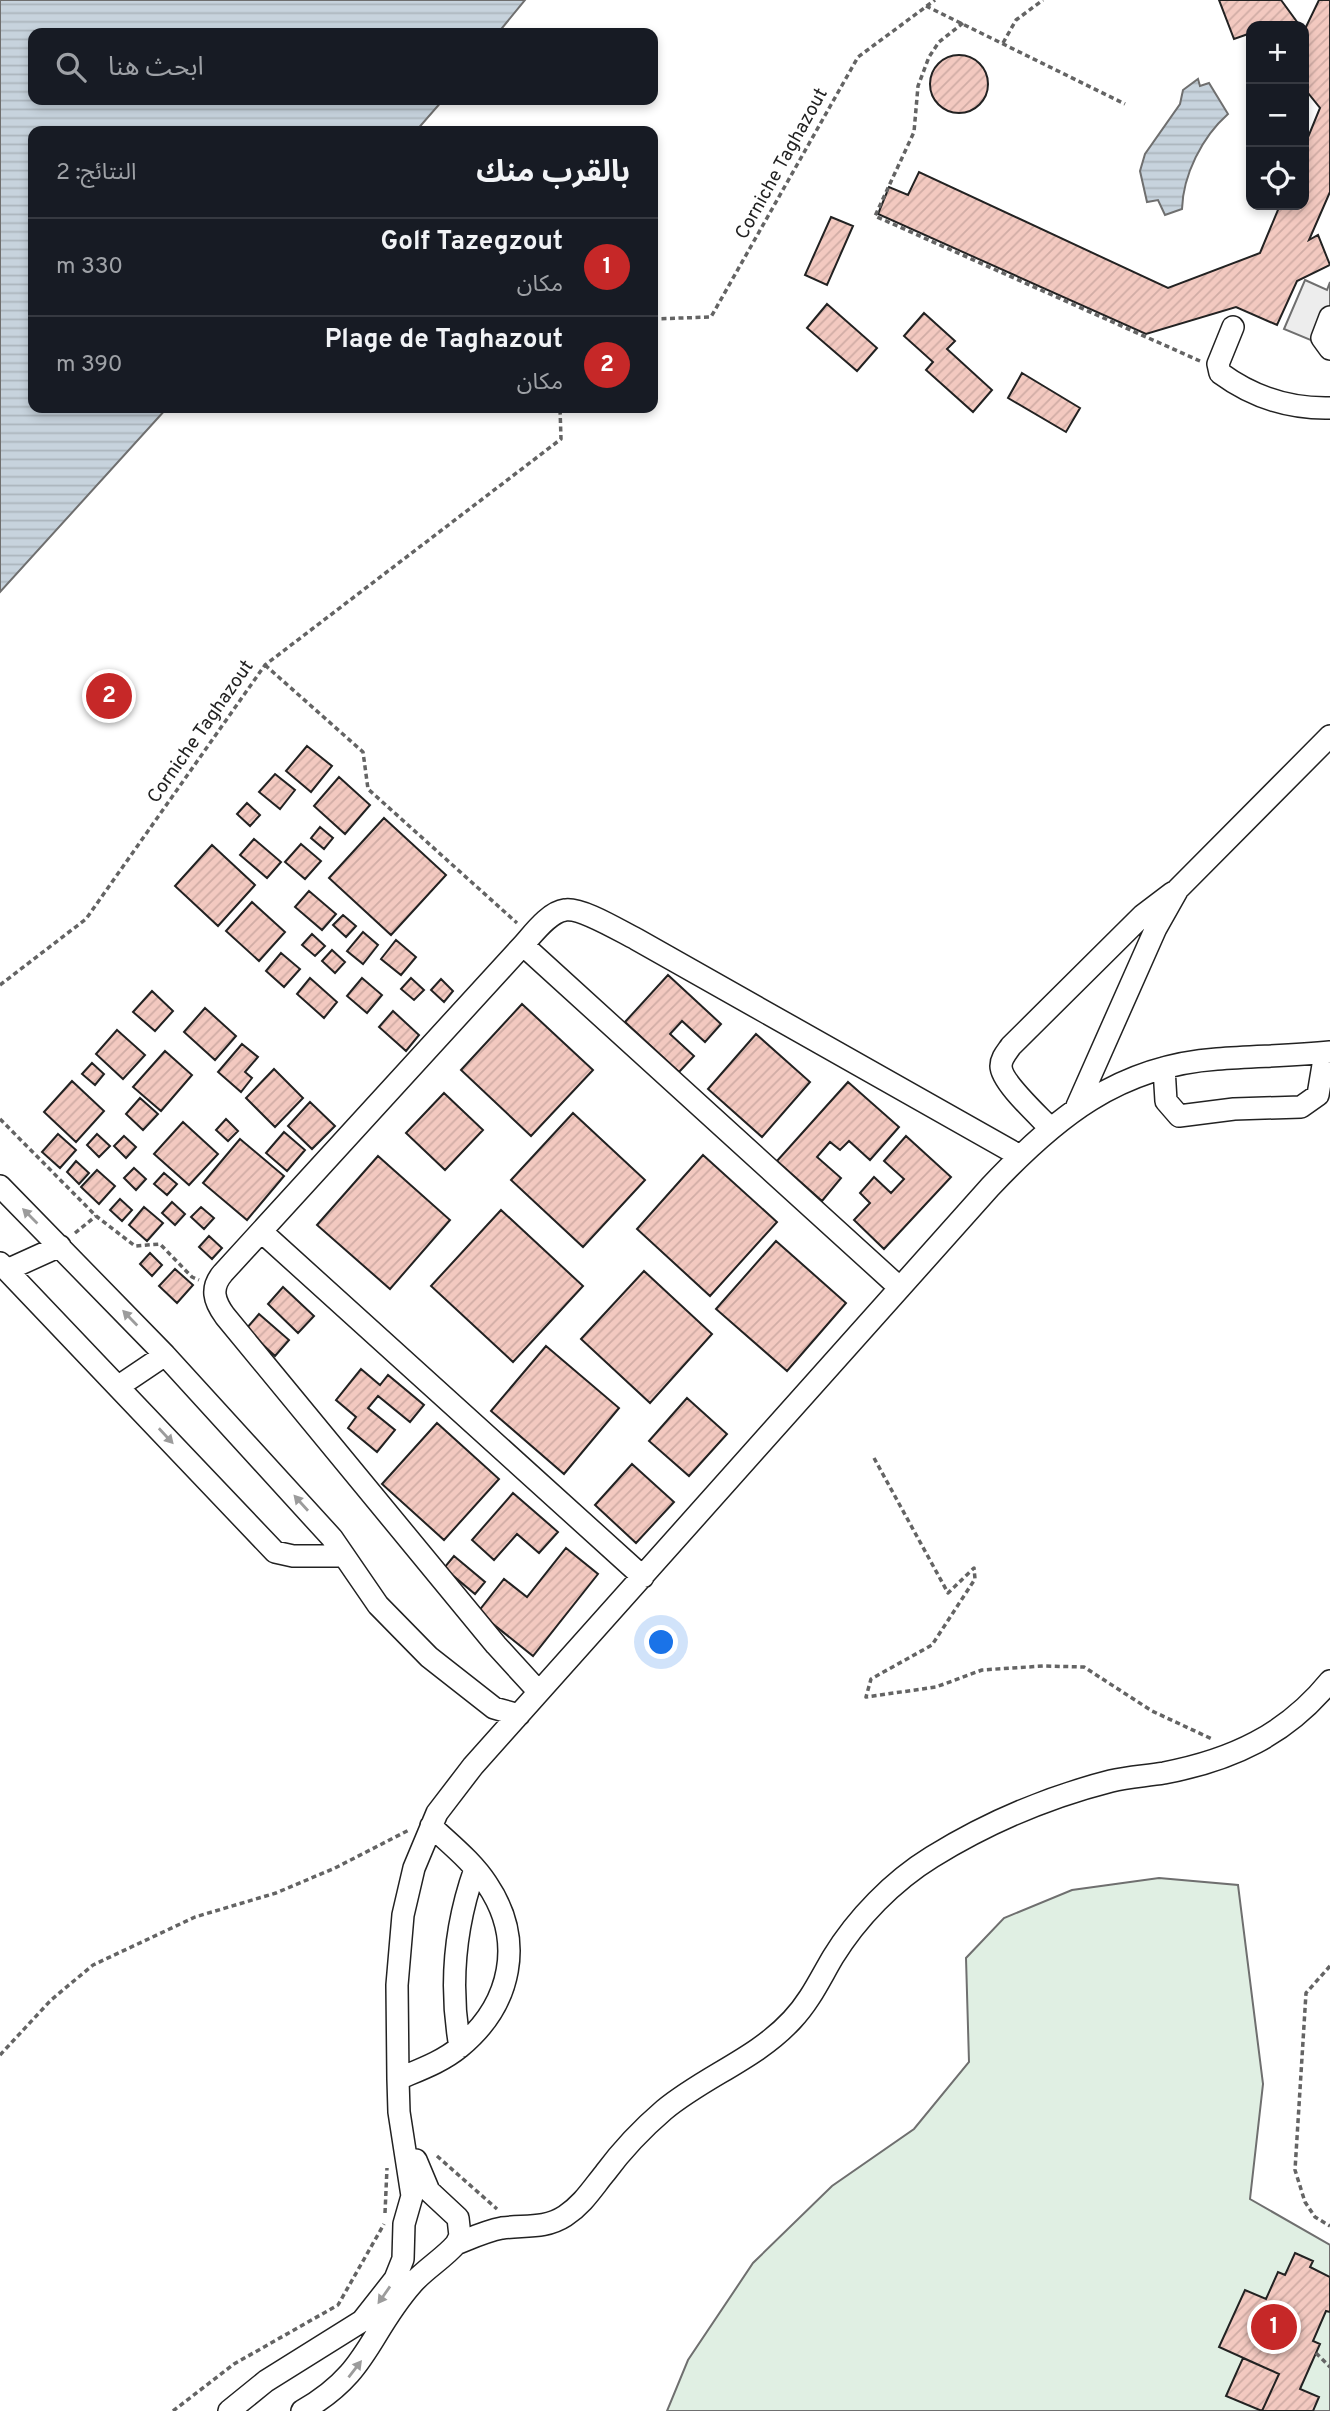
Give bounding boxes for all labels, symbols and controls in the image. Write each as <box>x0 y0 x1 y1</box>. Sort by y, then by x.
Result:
map controls <box>1246 21 1309 210</box>
button: + <box>1246 21 1309 84</box>
search box <box>28 28 658 105</box>
icon: search <box>52 48 90 86</box>
text: ابحث هنا <box>108 52 204 85</box>
street label: Corniche Taghazout <box>730 84 834 244</box>
button: − <box>1246 84 1309 147</box>
button: locate <box>1246 147 1309 210</box>
text: بالقرب منك <box>476 155 630 192</box>
text: النتائج: 2 <box>56 159 136 188</box>
text: Golf Tazegzout <box>381 226 563 259</box>
text: 330 m <box>56 253 123 282</box>
text: 1 <box>602 253 612 282</box>
text: مكان <box>517 271 563 300</box>
text: Plage de Taghazout <box>325 324 563 357</box>
text: 390 m <box>56 351 123 380</box>
text: 2 <box>600 351 614 380</box>
text: مكان <box>517 369 563 398</box>
street label: Corniche Taghazout <box>143 656 259 808</box>
pin: 2 <box>86 670 132 722</box>
one-way arrow <box>22 1208 38 1224</box>
one-way arrow <box>122 1310 138 1327</box>
one-way arrow <box>158 1427 174 1445</box>
one-way arrow <box>293 1495 309 1512</box>
your location <box>644 1625 678 1659</box>
one-way arrow <box>377 2286 391 2304</box>
pin: 1 <box>1251 2301 1297 2353</box>
one-way arrow <box>347 2360 362 2377</box>

